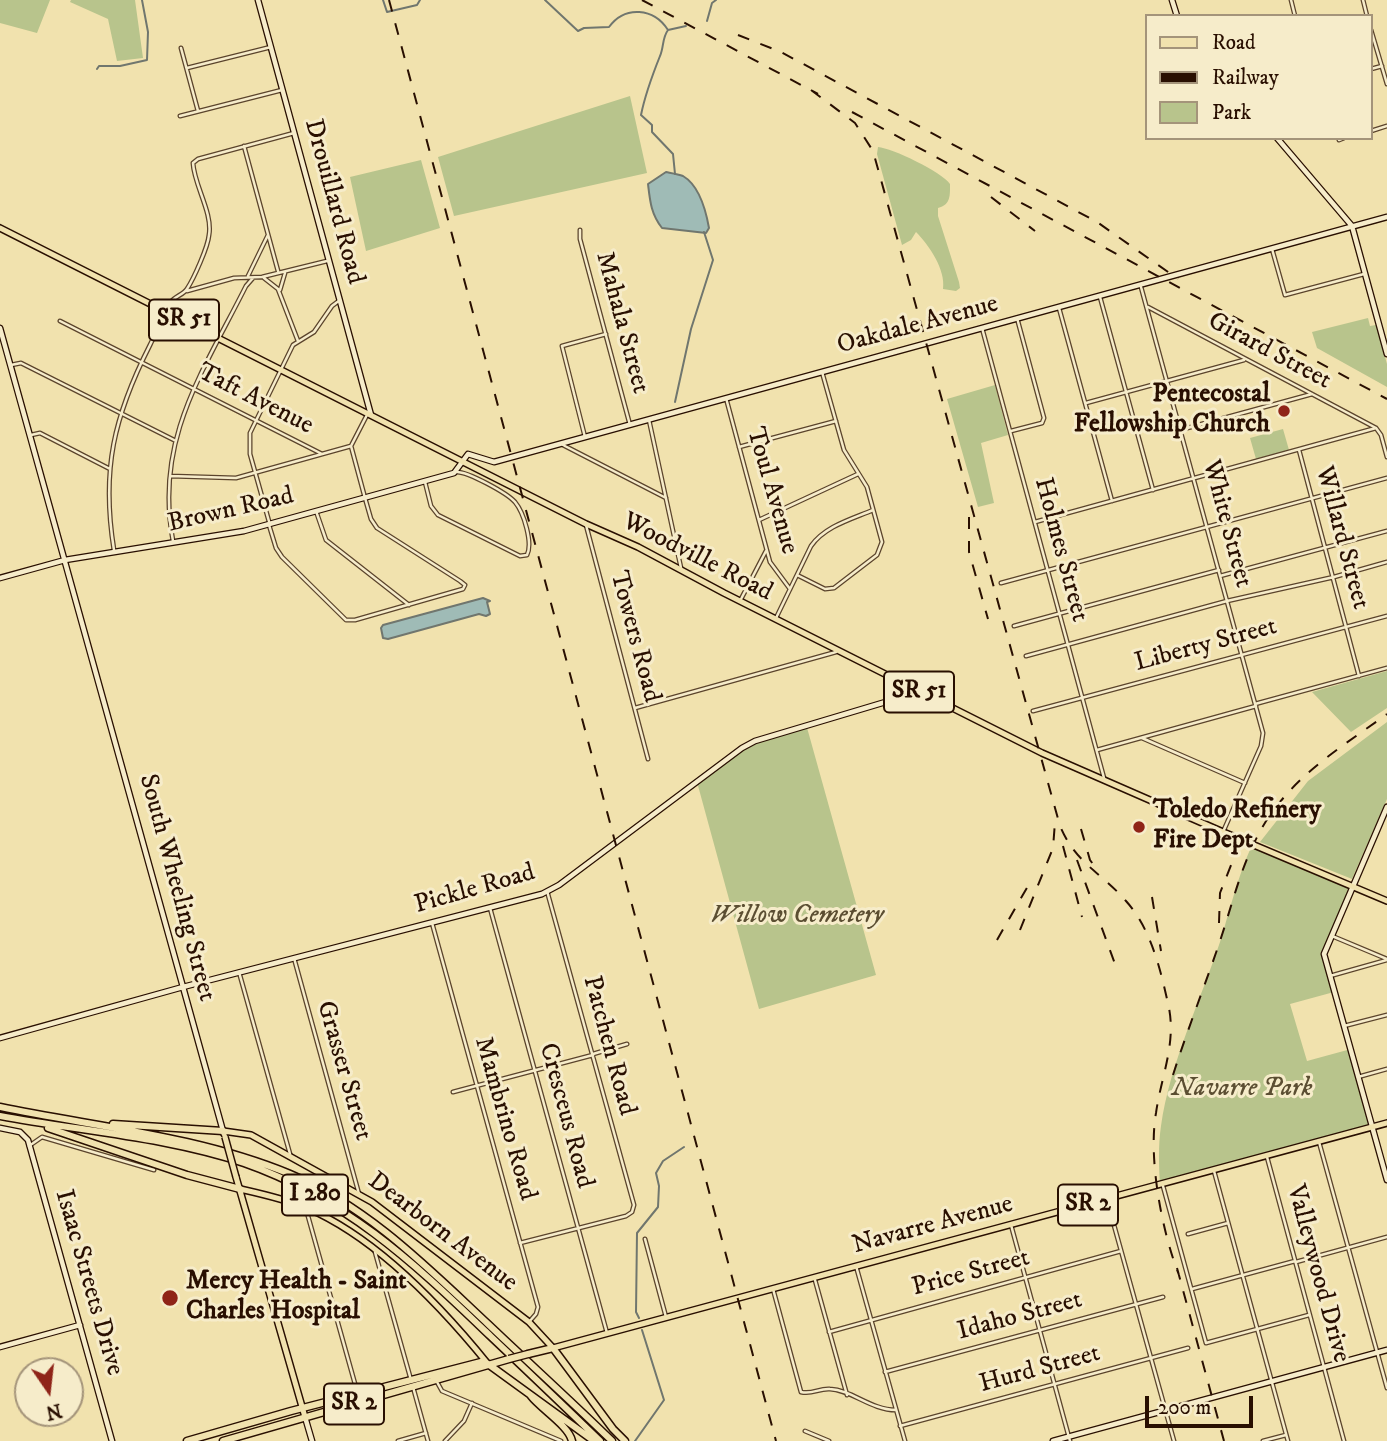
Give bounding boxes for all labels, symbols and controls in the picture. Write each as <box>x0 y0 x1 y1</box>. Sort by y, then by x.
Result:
legend <box>1146 14 1373 140</box>
text: Road <box>1212 30 1256 56</box>
text: Railway <box>1212 65 1279 91</box>
text: Park <box>1212 100 1251 126</box>
street label: Drouillard Road <box>296 116 370 288</box>
street label: Mahala Street <box>587 249 655 397</box>
street label: Oakdale Avenue <box>834 290 1002 362</box>
road number: SR 51 <box>149 300 219 340</box>
street label: Girard Street <box>1202 306 1336 398</box>
street label: Taft Avenue <box>192 358 318 442</box>
place label: Pentecostal Fellowship Church <box>1074 380 1270 442</box>
marker: Pentecostal Fellowship Church <box>1276 403 1292 419</box>
street label: Toul Avenue <box>738 424 804 558</box>
street label: White Street <box>1194 457 1258 591</box>
street label: Willard Street <box>1307 463 1375 613</box>
street label: Holmes Street <box>1026 475 1094 625</box>
street label: Brown Road <box>165 481 297 541</box>
street label: Woodville Road <box>617 507 777 609</box>
street label: Towers Road <box>602 568 666 706</box>
street label: Liberty Street <box>1132 612 1280 680</box>
road number: SR 51 <box>884 672 954 712</box>
street label: South Wheeling Street <box>131 771 221 1005</box>
place label: Toledo Refinery Fire Dept <box>1153 796 1321 858</box>
marker: Toledo Refinery Fire Dept <box>1131 819 1147 835</box>
street label: Pickle Road <box>411 858 539 922</box>
park label: Willow Cemetery <box>710 901 884 933</box>
street label: Patchen Road <box>574 973 642 1119</box>
street label: Grasser Street <box>308 998 378 1144</box>
street label: Mambrino Road <box>466 1034 542 1204</box>
street label: Cresceus Road <box>531 1040 599 1192</box>
park label: Navarre Park <box>1172 1074 1312 1106</box>
street label: Dearborn Avenue <box>361 1167 523 1299</box>
road number: I 280 <box>282 1175 348 1216</box>
street label: Valleywood Drive <box>1278 1182 1356 1366</box>
road number: SR 2 <box>1058 1184 1118 1226</box>
street label: Isaac Streets Drive <box>47 1186 129 1380</box>
street label: Navarre Avenue <box>849 1190 1017 1262</box>
street label: Price Street <box>909 1243 1033 1305</box>
place label: Mercy Health - Saint Charles Hospital <box>186 1267 407 1328</box>
street label: Idaho Street <box>954 1285 1086 1349</box>
marker: Mercy Health - Saint Charles Hospital <box>160 1288 180 1308</box>
street label: Hurd Street <box>976 1339 1104 1401</box>
north arrow <box>14 1357 84 1427</box>
scale bar <box>1149 1382 1258 1426</box>
road number: SR 2 <box>324 1384 384 1424</box>
text: 200 m <box>1158 1395 1211 1421</box>
text: N <box>43 1398 64 1424</box>

